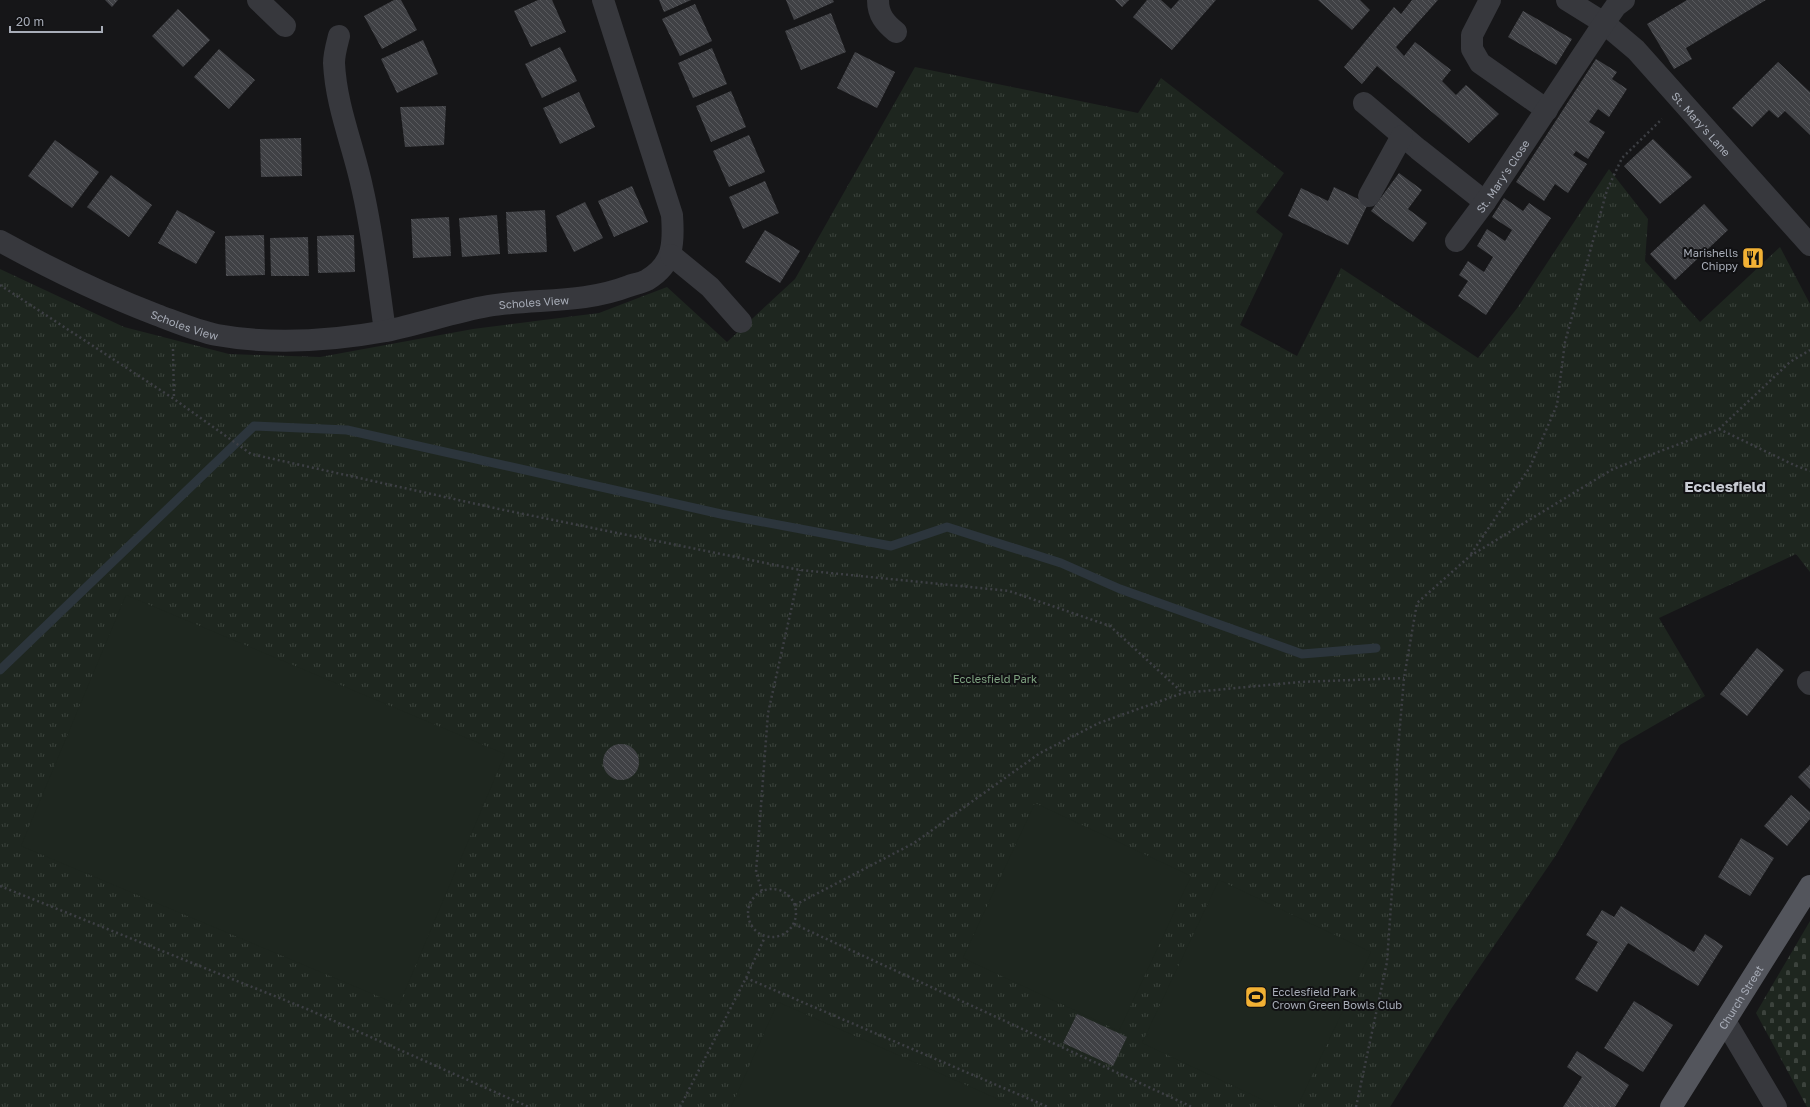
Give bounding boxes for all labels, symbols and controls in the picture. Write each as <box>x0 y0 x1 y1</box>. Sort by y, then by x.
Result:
scale bar <box>10 8 102 34</box>
text: 20 m <box>16 14 44 29</box>
street label: St. Mary's Lane <box>1670 89 1734 158</box>
street label: St. Mary's Close <box>1473 137 1531 215</box>
restaurant icon: Marishells Chippy <box>1740 245 1766 271</box>
place label: Marishells Chippy <box>1683 246 1738 272</box>
street label: Scholes View <box>498 292 569 311</box>
street label: Scholes View <box>149 307 220 342</box>
district label: Ecclesfield <box>1684 477 1766 495</box>
park label: Ecclesfield Park <box>953 672 1037 685</box>
street label: Church Street <box>1715 963 1765 1031</box>
sports icon: Ecclesfield Park Crown Green Bowls Club <box>1243 984 1269 1010</box>
place label: Ecclesfield Park Crown Green Bowls Club <box>1272 985 1402 1011</box>

